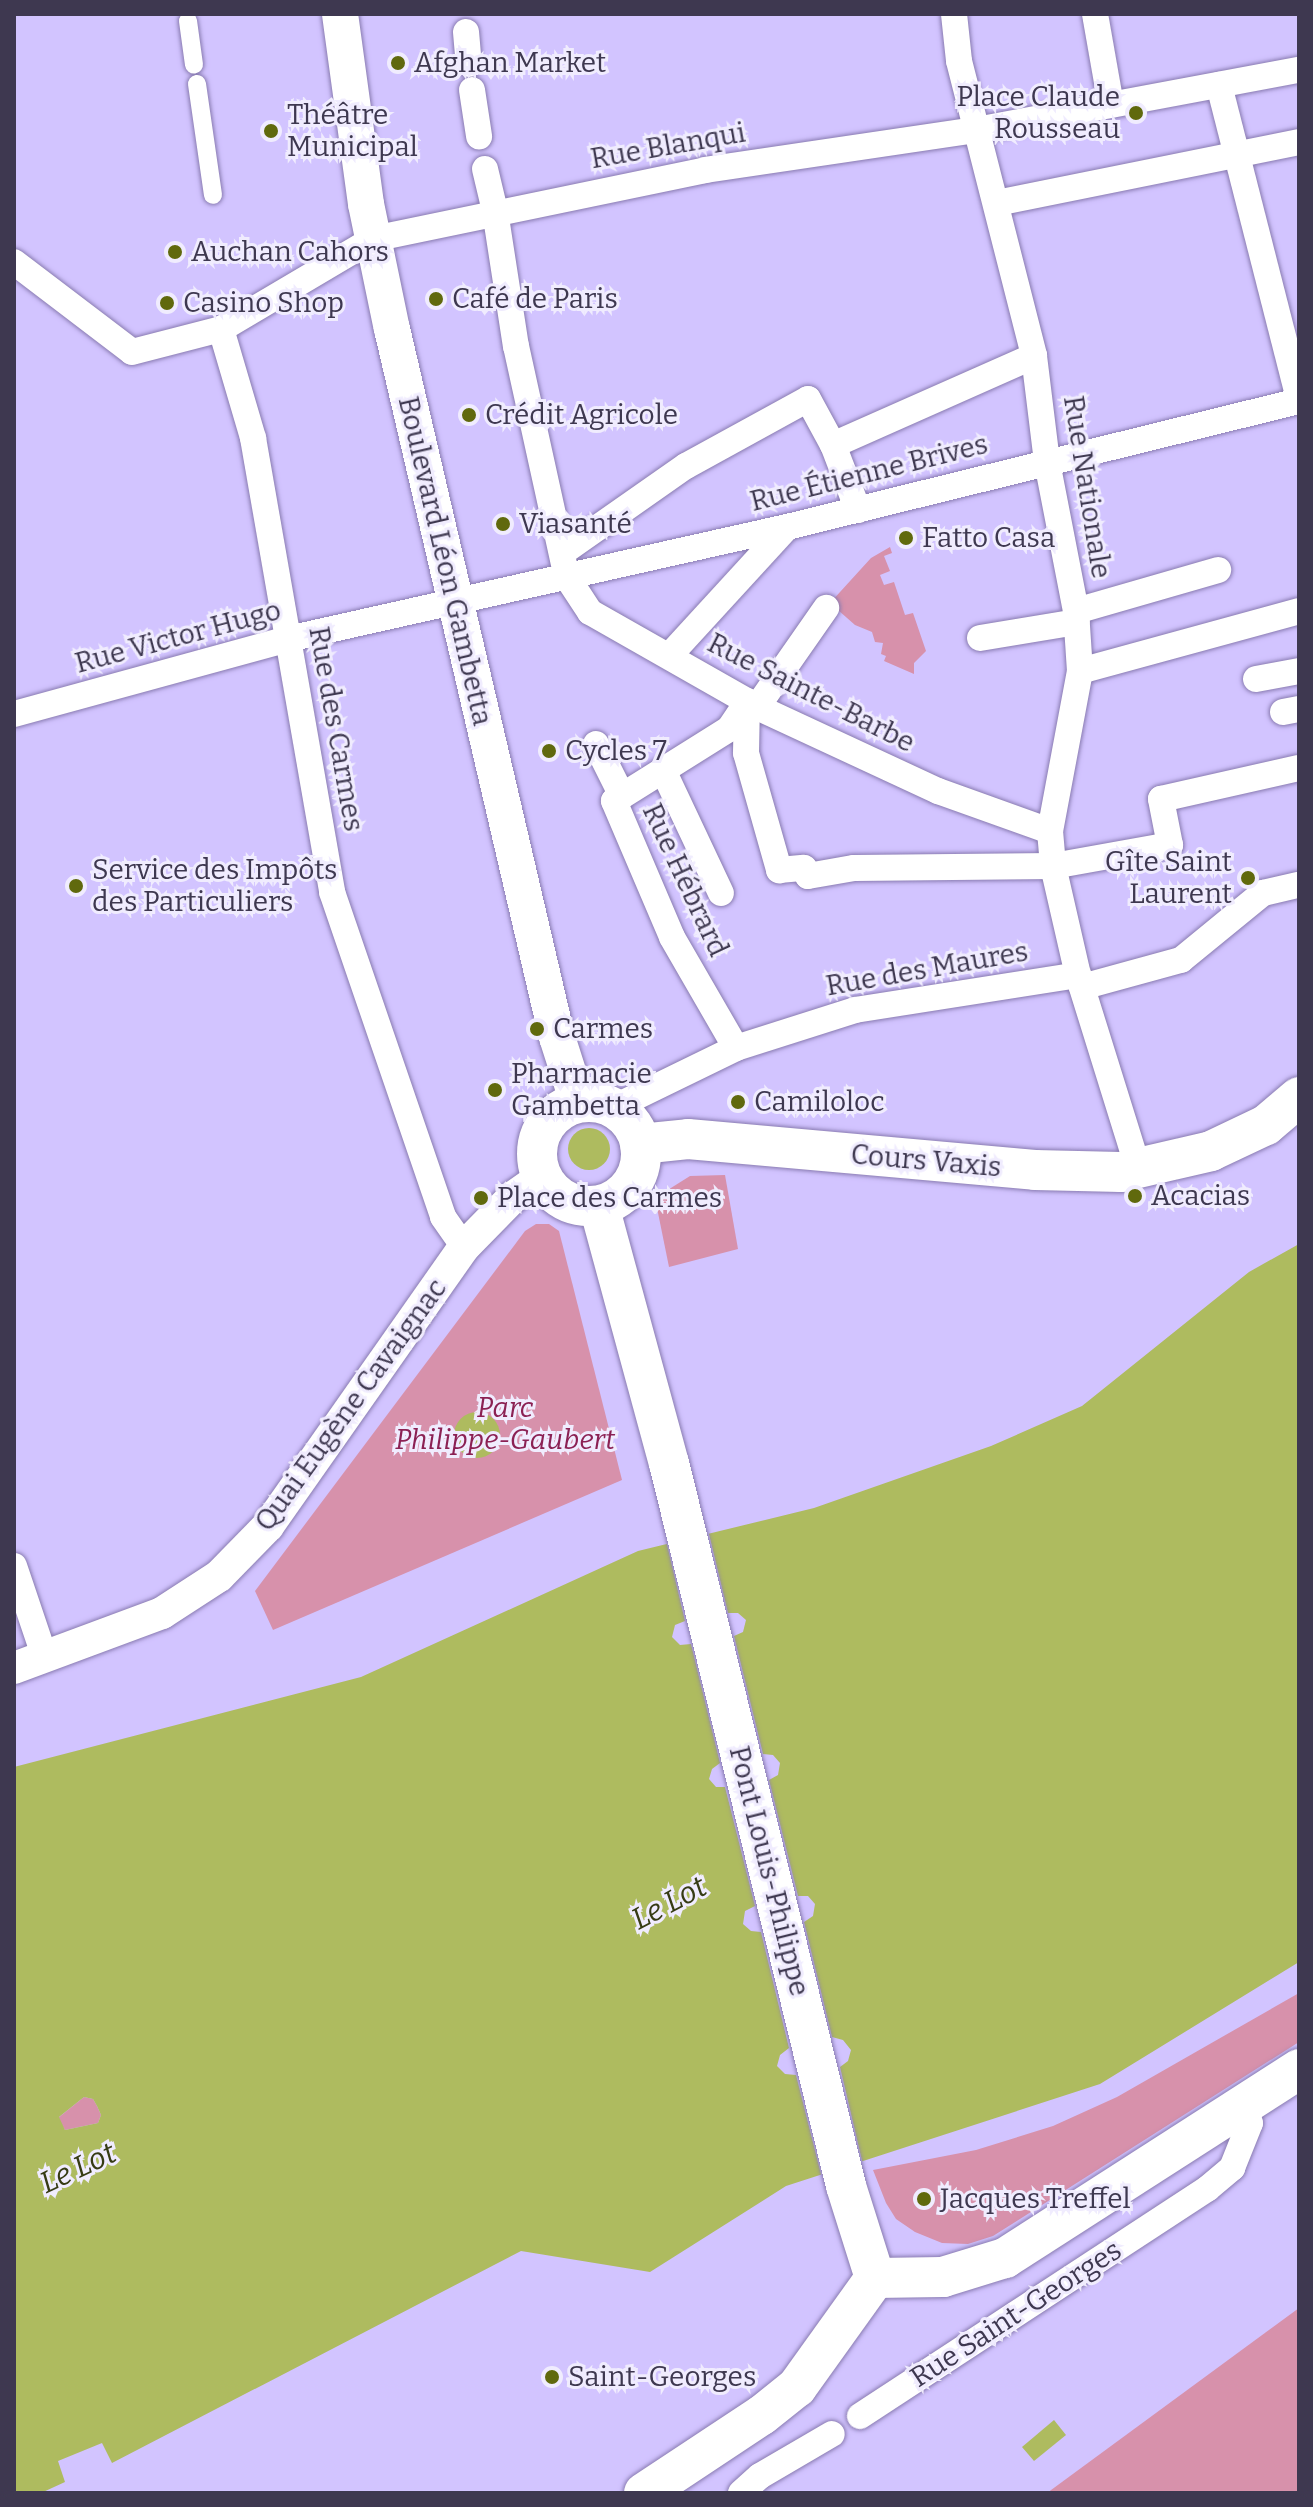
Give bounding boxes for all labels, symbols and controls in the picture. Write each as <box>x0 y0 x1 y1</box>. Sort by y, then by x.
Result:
place label: Afghan Market <box>414 46 606 80</box>
marker: Afghan Market <box>389 54 407 72</box>
place label: Place Claude Rousseau <box>956 80 1120 146</box>
place label: Théâtre Municipal <box>287 98 418 164</box>
marker: Place Claude Rousseau <box>1127 104 1145 122</box>
street label: Rue Blanqui <box>588 116 748 176</box>
marker: Théâtre Municipal <box>262 122 280 140</box>
place label: Auchan Cahors <box>191 235 389 269</box>
marker: Auchan Cahors <box>166 243 184 261</box>
place label: Café de Paris <box>452 282 618 316</box>
place label: Casino Shop <box>183 286 344 320</box>
marker: Café de Paris <box>427 290 445 308</box>
marker: Casino Shop <box>158 294 176 312</box>
street label: Boulevard Léon Gambetta <box>391 393 499 729</box>
street label: Rue Nationale <box>1056 393 1118 581</box>
place label: Crédit Agricole <box>485 398 678 432</box>
marker: Crédit Agricole <box>460 406 478 424</box>
street label: Rue Étienne Brives <box>747 427 991 519</box>
place label: Viasanté <box>519 507 632 541</box>
marker: Viasanté <box>494 515 512 533</box>
place label: Fatto Casa <box>922 521 1055 555</box>
marker: Fatto Casa <box>897 529 915 547</box>
street label: Rue Victor Hugo <box>71 593 285 681</box>
street label: Rue des Carmes <box>301 624 371 834</box>
street label: Rue Sainte-Barbe <box>702 626 920 760</box>
place label: Cycles 7 <box>565 734 667 768</box>
marker: Cycles 7 <box>540 742 558 760</box>
street label: Rue Hébrard <box>635 798 735 962</box>
place label: Gîte Saint Laurent <box>1105 845 1232 911</box>
place label: Service des Impôts des Particuliers <box>92 853 337 919</box>
marker: Gîte Saint Laurent <box>1239 869 1257 887</box>
marker: Service des Impôts des Particuliers <box>67 877 85 895</box>
street label: Rue des Maures <box>823 935 1031 1003</box>
place label: Carmes <box>553 1012 653 1046</box>
marker: Carmes <box>528 1020 546 1038</box>
place label: Pharmacie Gambetta <box>511 1057 652 1123</box>
marker: Pharmacie Gambetta <box>486 1081 504 1099</box>
place label: Camiloloc <box>754 1085 885 1119</box>
marker: Camiloloc <box>729 1093 747 1111</box>
street label: Cours Vaxis <box>849 1138 1003 1184</box>
place label: Acacias <box>1151 1179 1250 1213</box>
place label: Place des Carmes <box>497 1181 722 1215</box>
marker: Acacias <box>1126 1187 1144 1205</box>
marker: Place des Carmes <box>472 1189 490 1207</box>
street label: Quai Eugène Cavaignac <box>248 1272 454 1538</box>
park label: Parc Philippe-Gaubert <box>395 1391 615 1457</box>
street label: Pont Louis-Philippe <box>722 1743 816 1999</box>
water label: Le Lot <box>625 1868 713 1938</box>
water label: Le Lot <box>34 2135 122 2201</box>
place label: Jacques Treffel <box>940 2182 1131 2216</box>
marker: Jacques Treffel <box>915 2190 933 2208</box>
street label: Rue Saint-Georges <box>904 2233 1128 2395</box>
place label: Saint-Georges <box>568 2360 756 2394</box>
marker: Saint-Georges <box>543 2368 561 2386</box>

